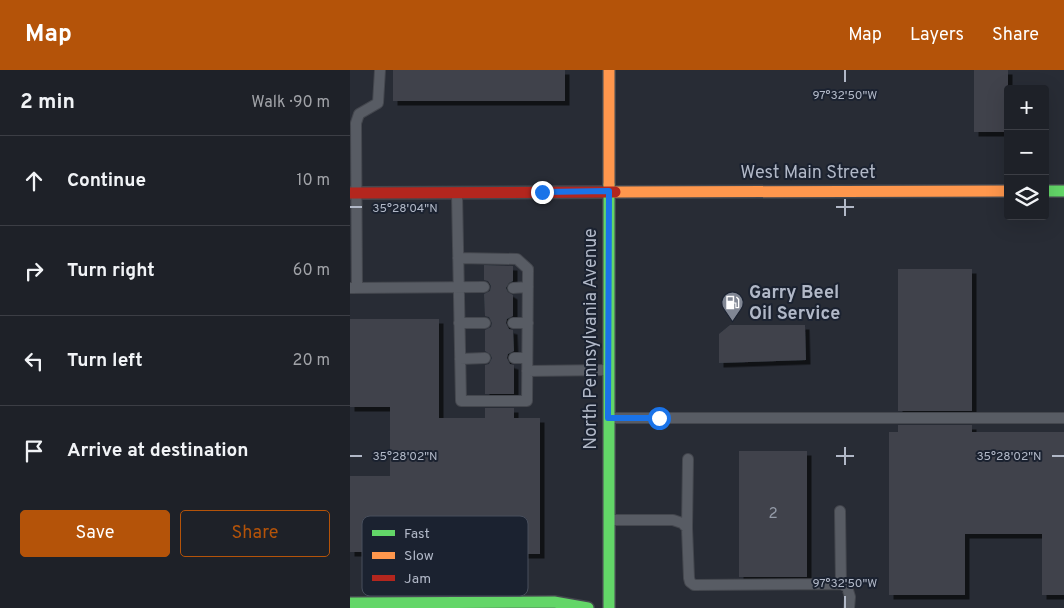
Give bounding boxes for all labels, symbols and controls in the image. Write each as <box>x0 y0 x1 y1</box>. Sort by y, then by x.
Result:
text: Map <box>25 20 72 50</box>
text: Map <box>848 24 882 47</box>
text: Layers <box>910 24 964 47</box>
text: Share <box>992 24 1039 47</box>
map controls <box>1004 85 1049 220</box>
button: + <box>1004 85 1049 130</box>
text: 97°32'50"W <box>813 88 877 104</box>
text: 2 min <box>20 89 75 116</box>
text: Walk · 90 m <box>251 93 330 113</box>
button: − <box>1004 130 1049 175</box>
street label: West Main Street <box>740 162 876 185</box>
icon: ahead <box>20 167 48 195</box>
text: Continue <box>67 169 146 193</box>
text: 10 m <box>296 171 330 191</box>
button: layers <box>1004 175 1049 220</box>
route end <box>531 181 554 204</box>
text: 35°28'04"N <box>372 201 438 217</box>
street label: North Pennsylvania Avenue <box>580 228 603 450</box>
icon: right <box>20 257 48 285</box>
text: Turn right <box>67 259 155 283</box>
text: 60 m <box>293 261 330 281</box>
place label: Garry Beel Oil Service <box>749 282 840 326</box>
fuel station icon: Garry Beel Oil Service <box>721 291 745 322</box>
icon: left <box>20 347 48 375</box>
text: Turn left <box>67 349 143 373</box>
text: 20 m <box>293 351 330 371</box>
route start <box>648 407 671 430</box>
icon: arrive <box>20 437 48 465</box>
text: Arrive at destination <box>67 439 248 463</box>
text: 35°28'02"N <box>372 449 438 465</box>
text: 35°28'02"N <box>976 449 1042 465</box>
house number: 2 <box>768 505 778 524</box>
button: Save <box>20 510 170 557</box>
button: Share <box>180 510 330 557</box>
legend <box>362 516 528 596</box>
text: Fast <box>404 526 430 543</box>
text: Slow <box>404 548 434 565</box>
text: Jam <box>404 571 431 588</box>
text: 97°32'50"W <box>813 576 877 592</box>

